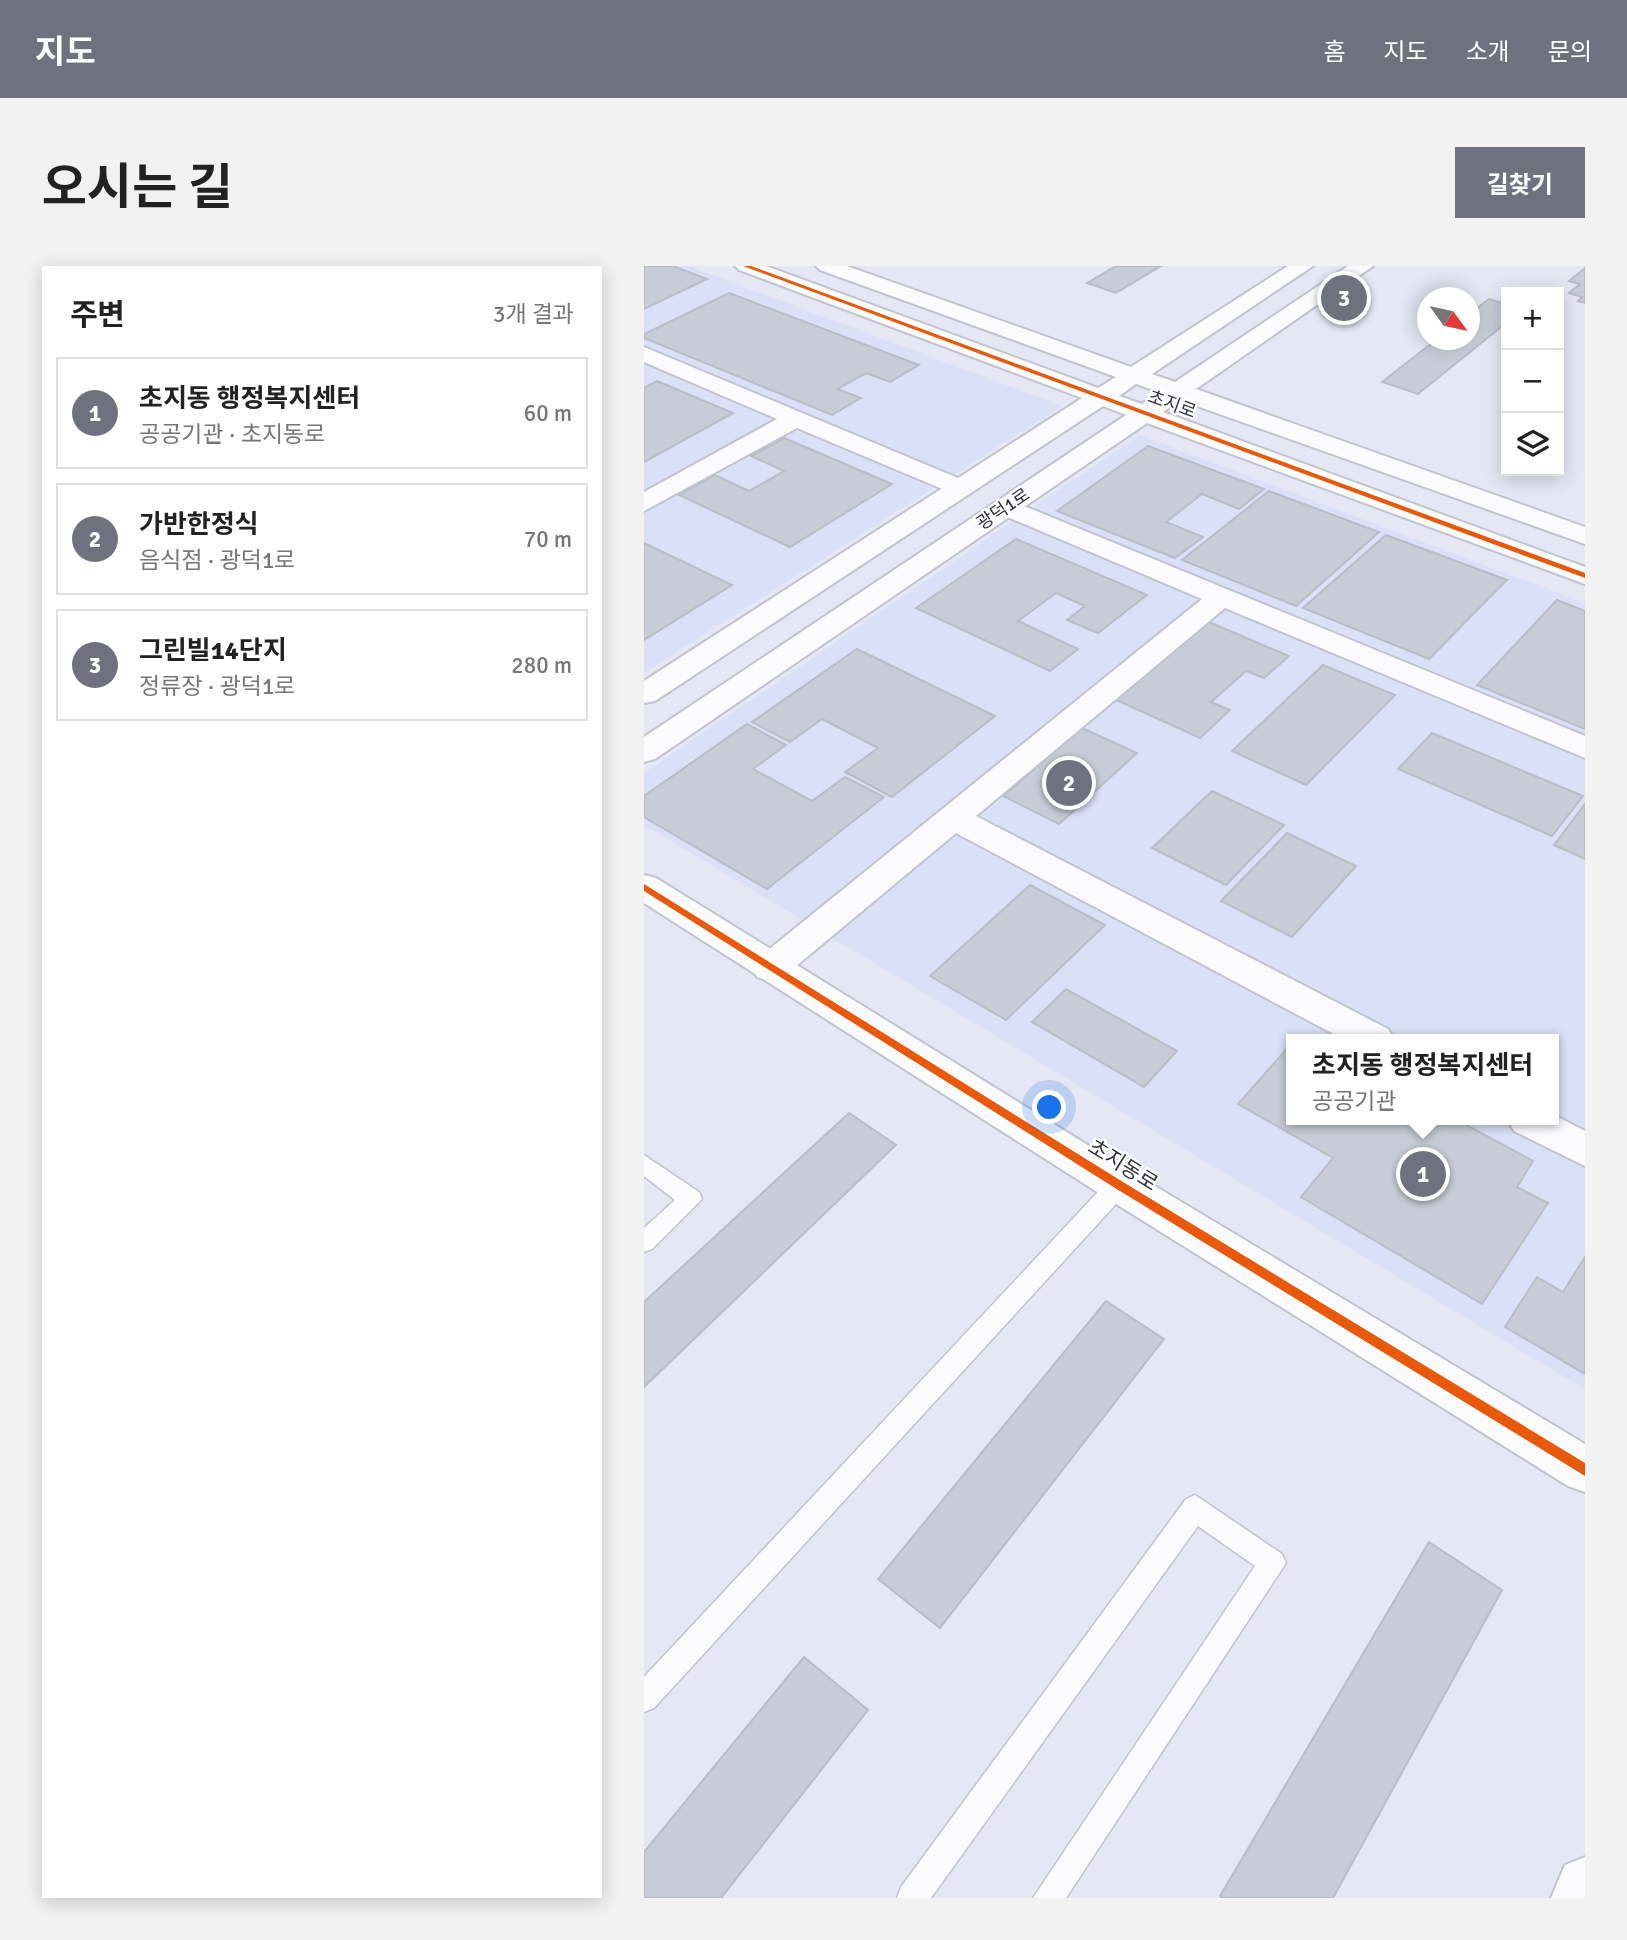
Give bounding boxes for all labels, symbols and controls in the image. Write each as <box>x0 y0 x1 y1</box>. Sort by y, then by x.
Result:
text: 지도 <box>35 32 96 73</box>
text: 홈 <box>1323 37 1345 67</box>
text: 지도 <box>1383 37 1428 67</box>
text: 소개 <box>1466 37 1510 67</box>
text: 문의 <box>1548 37 1592 67</box>
button: 길찾기 <box>1455 147 1585 218</box>
text: 오시는 길 <box>42 158 233 218</box>
pin: 3 <box>1321 272 1367 324</box>
north arrow <box>1417 287 1480 350</box>
map controls <box>1501 287 1564 476</box>
button: + <box>1501 287 1564 350</box>
text: 주변 <box>70 297 125 334</box>
text: 3개 결과 <box>493 300 574 329</box>
button: − <box>1501 350 1564 413</box>
text: 초지동 행정복지센터 <box>139 383 360 415</box>
street label: 초지로 <box>1145 385 1199 423</box>
text: 1 <box>89 399 101 428</box>
text: 60 m <box>524 399 572 428</box>
button: layers <box>1501 413 1564 476</box>
text: 공공기관 · 초지동로 <box>139 420 325 449</box>
street label: 광덕1로 <box>972 483 1034 535</box>
text: 가반한정식 <box>139 509 259 541</box>
text: 2 <box>89 525 101 554</box>
text: 70 m <box>524 525 572 554</box>
text: 음식점 · 광덕1로 <box>139 546 296 575</box>
text: 그린빌14단지 <box>139 635 287 667</box>
text: 3 <box>89 651 101 680</box>
text: 280 m <box>511 651 572 680</box>
text: 정류장 · 광덕1로 <box>139 672 296 701</box>
pin: 2 <box>1046 757 1092 809</box>
popup <box>1286 1034 1559 1125</box>
text: 초지동 행정복지센터 <box>1312 1050 1533 1082</box>
text: 공공기관 <box>1312 1087 1397 1116</box>
your location <box>1032 1090 1066 1124</box>
street label: 초지동로 <box>1083 1133 1163 1197</box>
pin: 1 <box>1400 1148 1446 1200</box>

